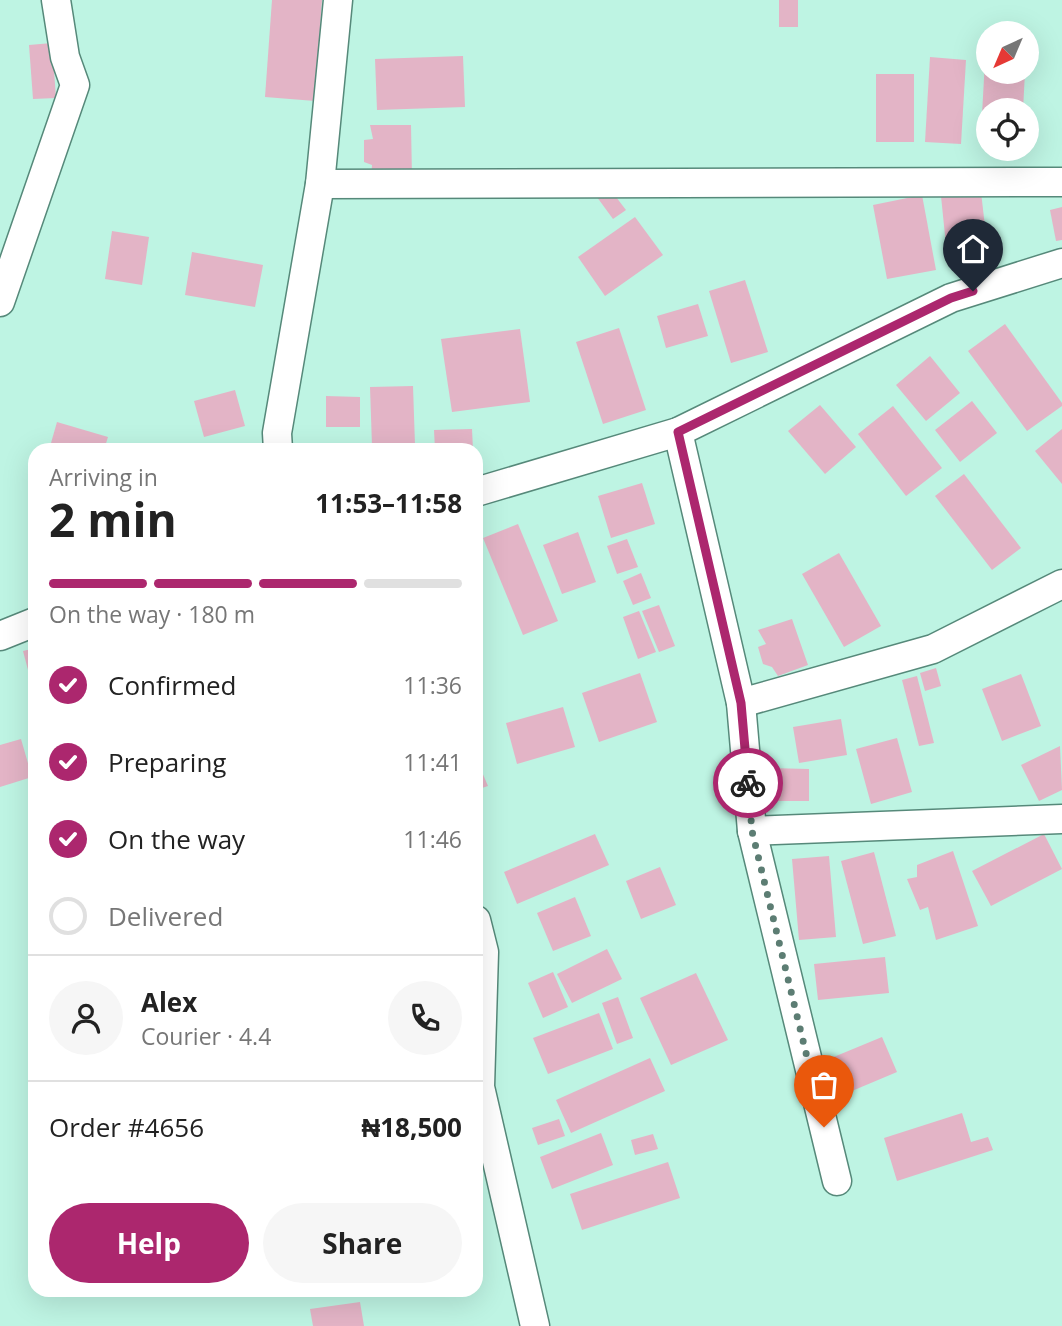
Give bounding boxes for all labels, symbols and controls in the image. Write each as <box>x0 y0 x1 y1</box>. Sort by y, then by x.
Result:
north arrow <box>976 21 1040 84</box>
map controls <box>976 21 1039 161</box>
button: locate <box>976 98 1039 161</box>
pin <box>943 219 1003 291</box>
icon: home <box>954 230 992 268</box>
text: Arriving in <box>49 461 158 493</box>
text: 11:53–11:58 <box>315 485 462 521</box>
text: 2 min <box>49 488 177 550</box>
text: On the way · 180 m <box>49 598 255 630</box>
icon: check <box>49 666 87 704</box>
text: Confirmed <box>108 667 236 703</box>
text: 11:36 <box>403 669 462 701</box>
icon: check <box>49 743 87 781</box>
text: Preparing <box>108 744 226 780</box>
text: 11:41 <box>403 746 462 778</box>
courier <box>713 748 783 818</box>
icon: bike <box>729 764 767 802</box>
icon: check <box>49 820 87 858</box>
text: On the way <box>108 821 245 857</box>
text: 11:46 <box>403 823 462 855</box>
text: Delivered <box>108 898 223 934</box>
button: person <box>49 981 123 1055</box>
button: phone <box>388 981 462 1055</box>
text: Alex <box>141 984 197 1020</box>
text: Courier · 4.4 <box>141 1020 271 1052</box>
pin <box>794 1055 854 1127</box>
icon: bag <box>805 1066 843 1104</box>
text: Order #4656 <box>49 1109 204 1145</box>
text: ₦18,500 <box>361 1109 462 1145</box>
button: Help <box>49 1203 249 1283</box>
button: Share <box>263 1203 462 1283</box>

